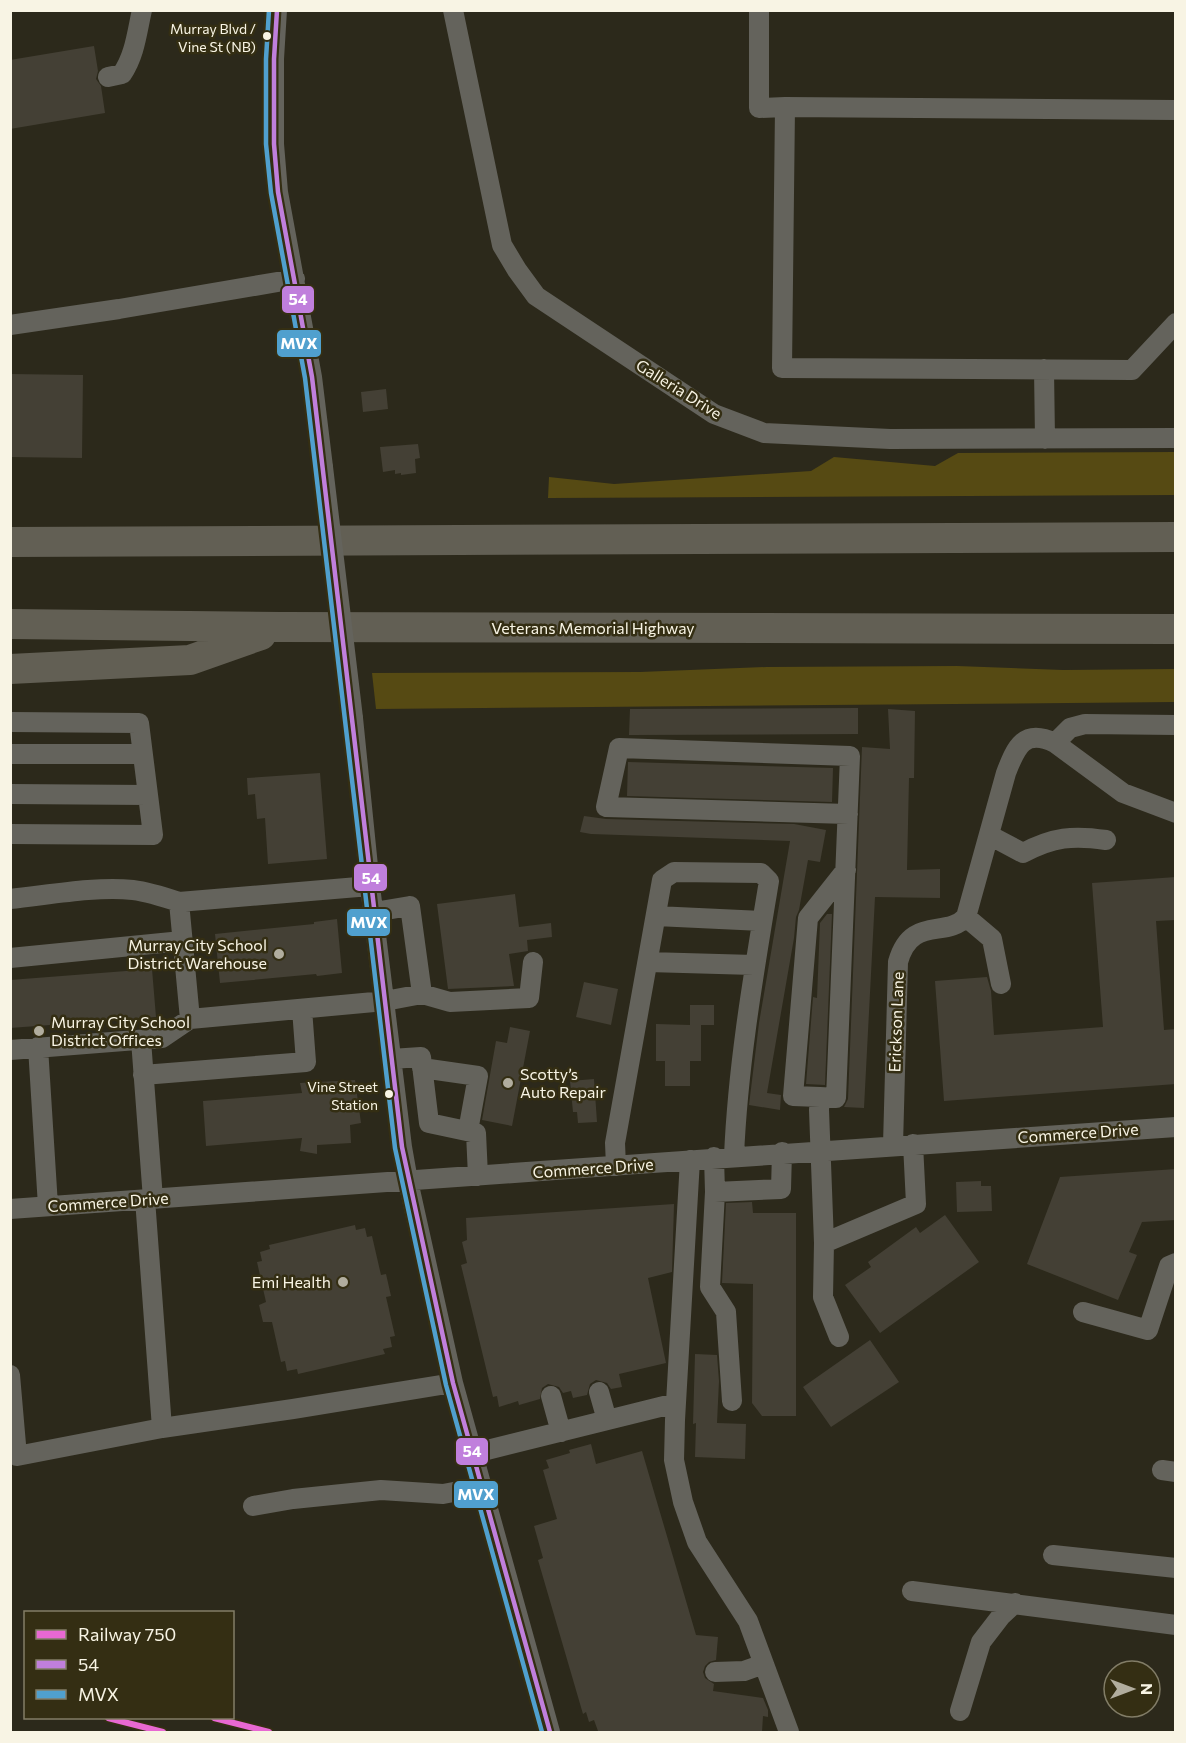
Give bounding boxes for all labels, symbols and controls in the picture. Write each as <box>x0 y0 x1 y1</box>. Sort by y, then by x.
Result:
place label: Murray Blvd / Vine St (NB) <box>170 20 256 55</box>
marker: Murray Blvd / Vine St (NB) <box>261 30 273 42</box>
line badge: 54 <box>281 285 315 314</box>
text: 54 <box>288 289 308 308</box>
line badge: MVX <box>276 329 322 358</box>
text: MVX <box>280 333 318 352</box>
street label: Galleria Drive <box>633 355 726 422</box>
street label: Veterans Memorial Highway <box>491 618 695 637</box>
line badge: 54 <box>353 863 388 892</box>
text: 54 <box>361 868 381 887</box>
line badge: MVX <box>346 908 391 937</box>
text: MVX <box>350 912 388 931</box>
place label: Murray City School District Warehouse <box>127 935 267 972</box>
marker: Murray City School District Warehouse <box>272 947 286 961</box>
street label: Erickson Lane <box>884 971 907 1073</box>
place label: Murray City School District Offices <box>51 1012 190 1049</box>
marker: Murray City School District Offices <box>32 1024 46 1038</box>
place label: Scotty’s Auto Repair <box>520 1064 606 1101</box>
marker: Scotty’s Auto Repair <box>501 1076 515 1090</box>
place label: Vine Street Station <box>307 1078 378 1113</box>
marker: Vine Street Station <box>383 1088 395 1100</box>
street label: Commerce Drive <box>1017 1119 1139 1146</box>
street label: Commerce Drive <box>532 1154 654 1181</box>
street label: Commerce Drive <box>47 1188 169 1215</box>
place label: Emi Health <box>252 1272 331 1291</box>
marker: Emi Health <box>336 1275 350 1289</box>
line badge: 54 <box>455 1437 489 1466</box>
text: 54 <box>462 1441 482 1460</box>
line badge: MVX <box>453 1480 499 1509</box>
text: MVX <box>457 1484 495 1503</box>
legend <box>24 1611 234 1719</box>
text: Railway 750 <box>78 1623 176 1645</box>
text: 54 <box>78 1653 99 1675</box>
north arrow <box>1102 1659 1162 1719</box>
text: MVX <box>78 1683 119 1705</box>
text: N <box>1138 1683 1157 1695</box>

